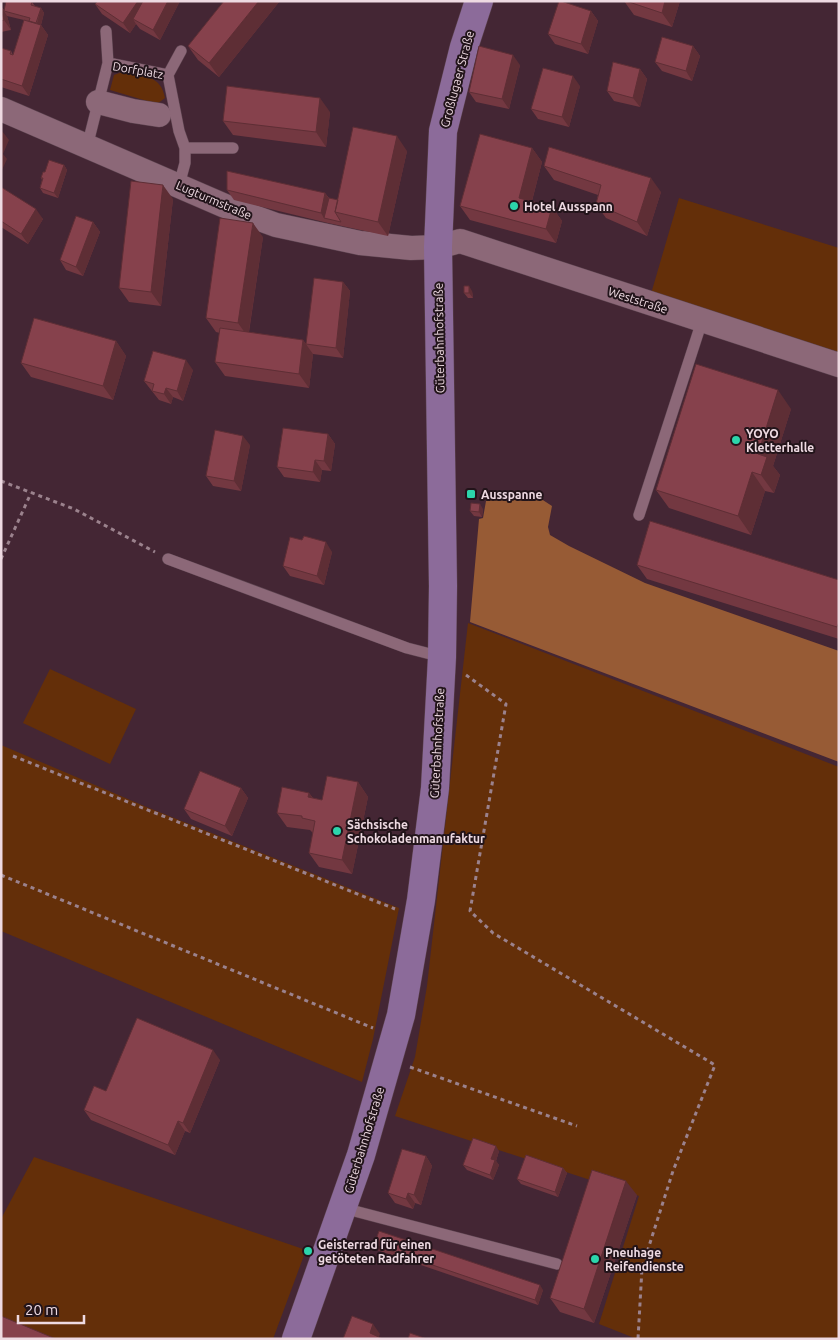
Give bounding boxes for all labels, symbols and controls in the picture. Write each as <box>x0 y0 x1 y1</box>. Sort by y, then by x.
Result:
street label: Großlugaer Straße <box>438 29 476 129</box>
street label: Dorfplatz <box>112 59 165 81</box>
street label: Lugturmstraße <box>174 178 254 222</box>
marker: Hotel Ausspann <box>508 200 520 212</box>
place label: Hotel Ausspann <box>524 200 613 213</box>
street label: Güterbahnhofstraße <box>432 283 446 393</box>
street label: Weststraße <box>607 284 669 316</box>
place label: YOYO Kletterhalle <box>746 427 814 454</box>
marker: YOYO Kletterhalle <box>730 434 742 446</box>
marker: Ausspanne <box>465 488 477 500</box>
place label: Ausspanne <box>481 488 543 501</box>
street label: Güterbahnhofstraße <box>428 687 446 799</box>
place label: Sächsische Schokoladenmanufaktur <box>347 818 485 845</box>
marker: Sächsische Schokoladenmanufaktur <box>331 825 343 837</box>
street label: Güterbahnhofstraße <box>342 1085 386 1195</box>
place label: Geisterrad für einen getöteten Radfahrer <box>318 1238 434 1265</box>
marker: Geisterrad für einen getöteten Radfahrer <box>302 1245 314 1257</box>
place label: Pneuhage Reifendienste <box>605 1246 684 1273</box>
marker: Pneuhage Reifendienste <box>589 1253 601 1265</box>
scale bar <box>18 1292 84 1324</box>
text: 20 m <box>25 1301 58 1318</box>

